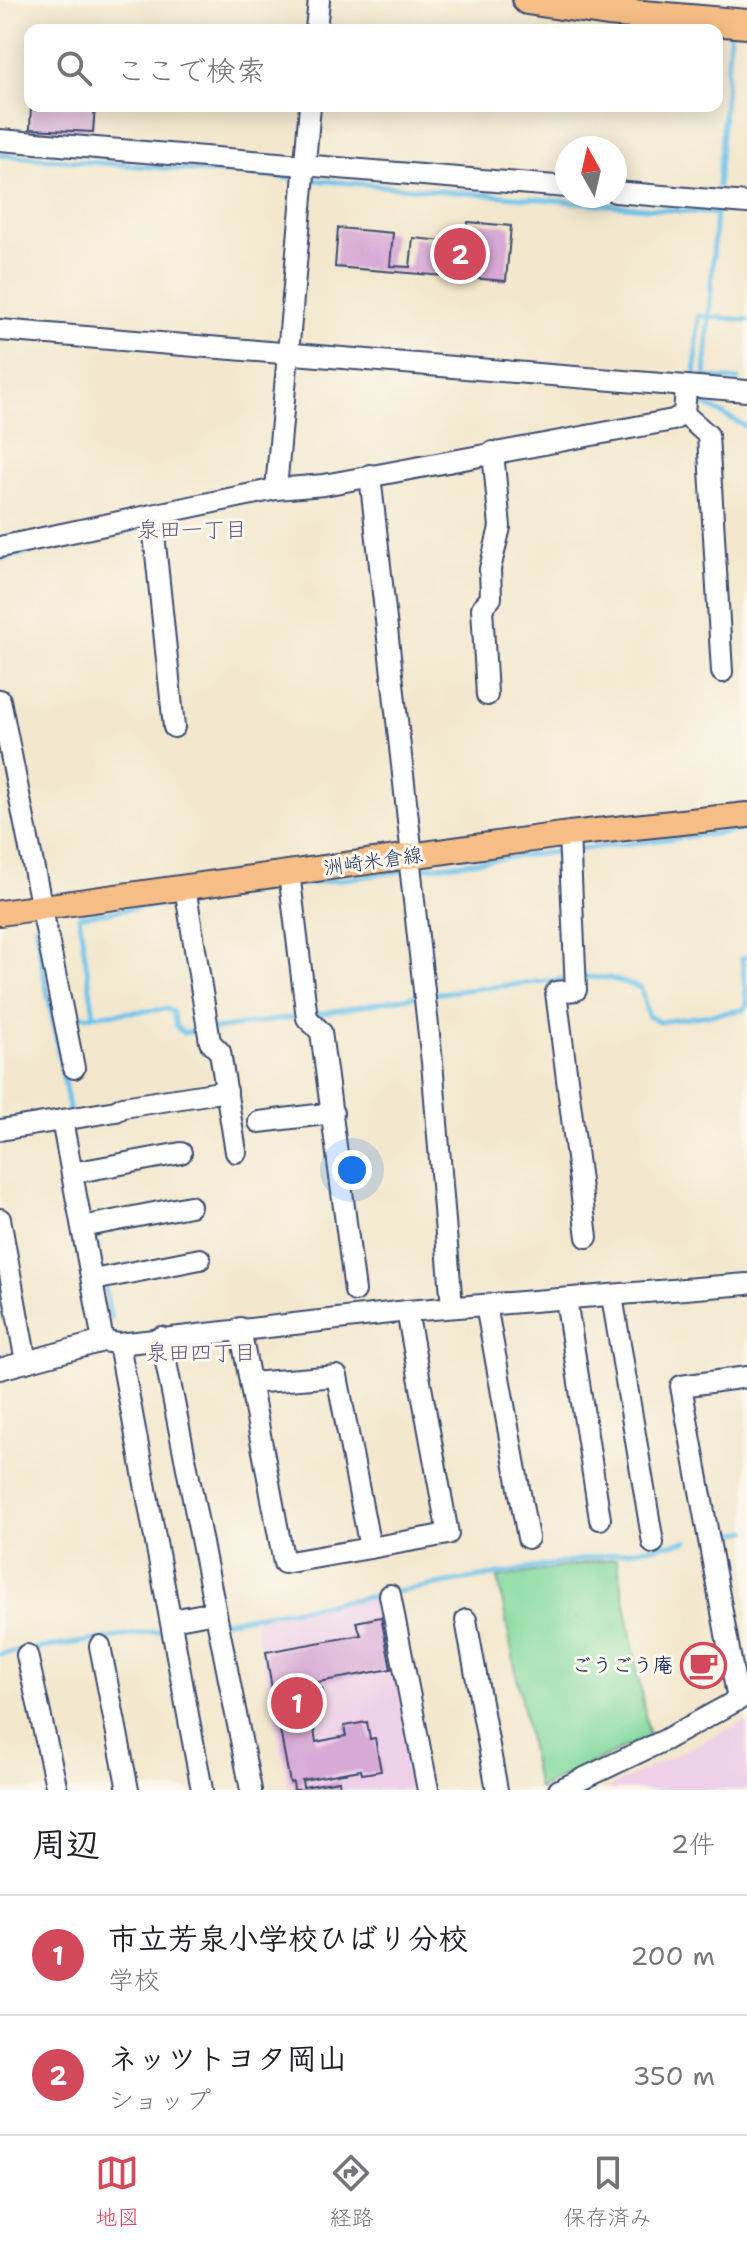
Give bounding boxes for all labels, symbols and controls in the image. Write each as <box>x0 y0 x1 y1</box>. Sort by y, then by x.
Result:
search box <box>24 24 723 112</box>
icon: search <box>52 46 96 90</box>
text: ここで検索 <box>116 50 266 91</box>
north arrow <box>555 136 627 208</box>
pin: 2 <box>434 224 486 284</box>
district label: 泉田一丁目 <box>137 515 247 544</box>
street label: 洲崎米倉線 <box>322 841 424 881</box>
your location <box>332 1150 372 1190</box>
district label: 泉田四丁目 <box>146 1338 256 1367</box>
cafe icon: ごうごう庵 <box>680 1641 728 1689</box>
place label: ごうごう庵 <box>571 1652 673 1678</box>
pin: 1 <box>271 1673 323 1733</box>
text: 周辺 <box>32 1821 100 1867</box>
text: 2件 <box>671 1826 715 1861</box>
text: 市立芳泉小学校ひばり分校 <box>108 1918 468 1959</box>
text: 1 <box>52 1938 64 1973</box>
text: 200 m <box>630 1938 715 1973</box>
text: 学校 <box>108 1962 160 1997</box>
text: ネッツトヨタ岡山 <box>108 2038 347 2079</box>
text: 2 <box>49 2058 67 2093</box>
text: 350 m <box>632 2058 715 2093</box>
text: ショップ <box>108 2082 211 2117</box>
tab: 地図 <box>95 2151 139 2232</box>
tab: 経路 <box>329 2151 374 2232</box>
tab: 保存済み <box>564 2151 652 2232</box>

